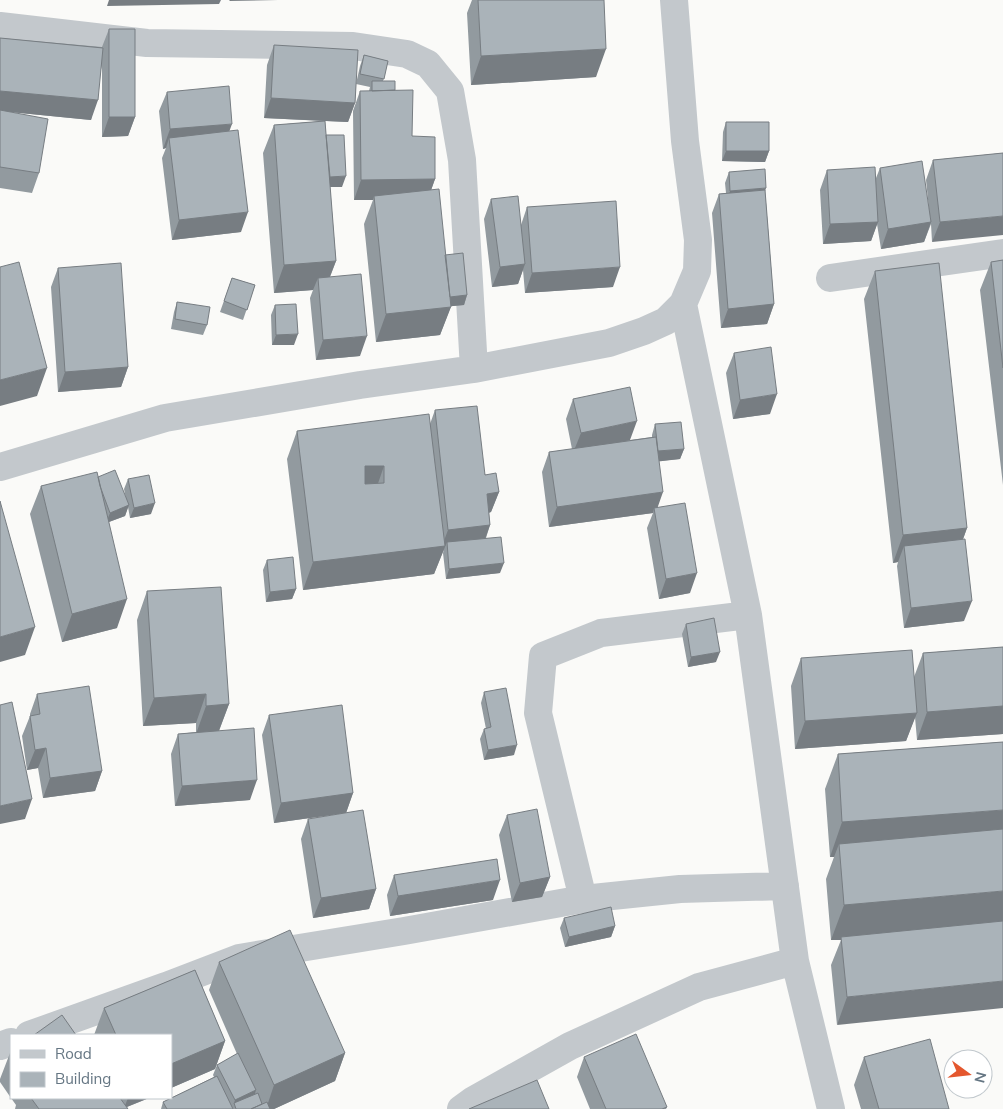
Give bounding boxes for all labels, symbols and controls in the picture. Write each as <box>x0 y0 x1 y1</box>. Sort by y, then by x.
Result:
legend <box>10 1034 172 1099</box>
text: Road <box>55 1044 92 1063</box>
north arrow <box>943 1049 993 1099</box>
text: Building <box>55 1069 111 1088</box>
text: N <box>970 1070 991 1085</box>

